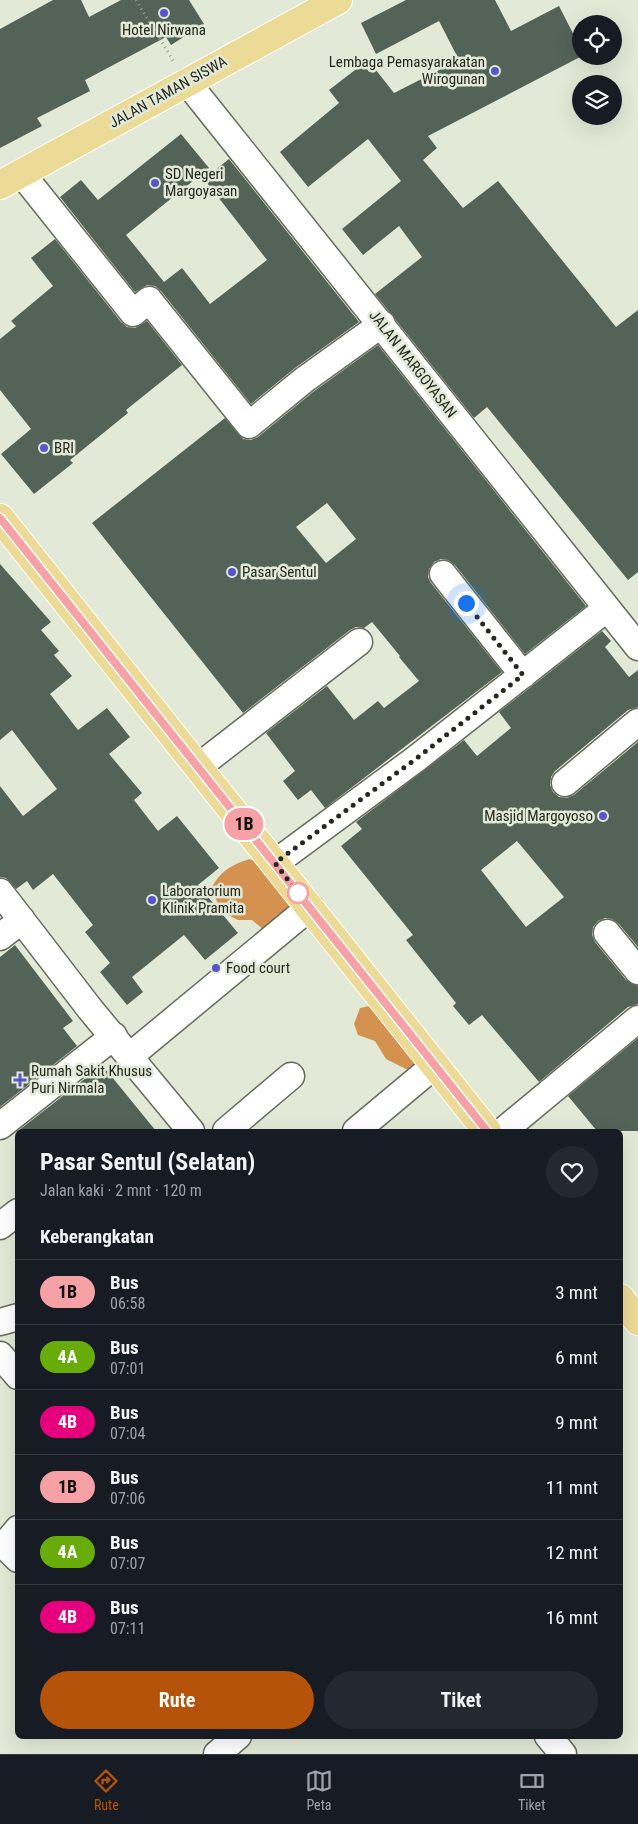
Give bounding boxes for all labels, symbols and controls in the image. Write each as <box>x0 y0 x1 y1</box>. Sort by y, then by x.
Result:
marker: Hotel Nirwana <box>158 7 170 19</box>
map controls <box>572 15 622 125</box>
button: locate <box>572 15 622 65</box>
place label: Hotel Nirwana <box>122 21 206 39</box>
street label: JALAN TAMAN SISWA <box>106 52 230 132</box>
place label: Lembaga Pemasyarakatan Wirogunan <box>329 53 485 88</box>
marker: Lembaga Pemasyarakatan Wirogunan <box>489 65 501 77</box>
button: layers <box>572 75 622 125</box>
place label: SD Negeri Margoyasan <box>165 165 237 200</box>
marker: SD Negeri Margoyasan <box>149 177 161 189</box>
street label: JALAN MARGOYASAN <box>365 307 461 421</box>
place label: BRI <box>54 439 74 457</box>
marker: BRI <box>38 442 50 454</box>
place label: Pasar Sentul <box>242 563 317 581</box>
marker: Pasar Sentul <box>226 566 238 578</box>
your location <box>454 591 479 616</box>
place label: Masjid Margoyoso <box>484 807 593 825</box>
line badge: 1B <box>222 808 266 840</box>
marker: Masjid Margoyoso <box>597 810 609 822</box>
text: 1B <box>234 813 254 834</box>
place label: Laboratorium Klinik Pramita <box>162 882 244 917</box>
unlabelled marker <box>287 882 309 904</box>
marker: Laboratorium Klinik Pramita <box>146 894 158 906</box>
place label: Food court <box>226 959 290 977</box>
marker: Food court <box>210 962 222 974</box>
place label: Rumah Sakit Khusus Puri Nirmala <box>31 1062 152 1097</box>
marker: Rumah Sakit Khusus Puri Nirmala <box>13 1073 27 1087</box>
button: heart <box>546 1146 598 1198</box>
text: Pasar Sentul (Selatan) <box>40 1148 255 1176</box>
text: Jalan kaki · 2 mnt · 120 m <box>40 1181 202 1200</box>
text: Keberangkatan <box>40 1225 154 1248</box>
text: Bus <box>110 1271 139 1294</box>
text: 1B <box>58 1281 77 1302</box>
text: 3 mnt <box>555 1281 598 1304</box>
text: 06:58 <box>110 1294 145 1313</box>
text: Bus <box>110 1336 139 1359</box>
text: 4A <box>58 1346 77 1367</box>
text: 6 mnt <box>555 1346 598 1369</box>
text: 07:01 <box>110 1359 145 1378</box>
text: Bus <box>110 1401 139 1424</box>
text: 4B <box>58 1411 77 1432</box>
text: 9 mnt <box>555 1411 598 1434</box>
text: 07:04 <box>110 1424 145 1443</box>
text: Bus <box>110 1466 139 1489</box>
text: 1B <box>58 1476 77 1497</box>
text: 11 mnt <box>546 1476 598 1499</box>
text: 07:06 <box>110 1489 145 1508</box>
text: Bus <box>110 1531 139 1554</box>
text: 4A <box>58 1541 77 1562</box>
text: 12 mnt <box>546 1541 598 1564</box>
text: 07:07 <box>110 1554 145 1573</box>
text: Bus <box>110 1596 139 1619</box>
text: 4B <box>58 1606 77 1627</box>
text: 16 mnt <box>546 1606 598 1629</box>
text: 07:11 <box>110 1619 145 1638</box>
button: Rute <box>40 1671 314 1729</box>
button: Tiket <box>324 1671 598 1729</box>
tab: Rute <box>92 1767 120 1813</box>
tab: Peta <box>305 1767 333 1813</box>
tab: Tiket <box>518 1767 546 1813</box>

